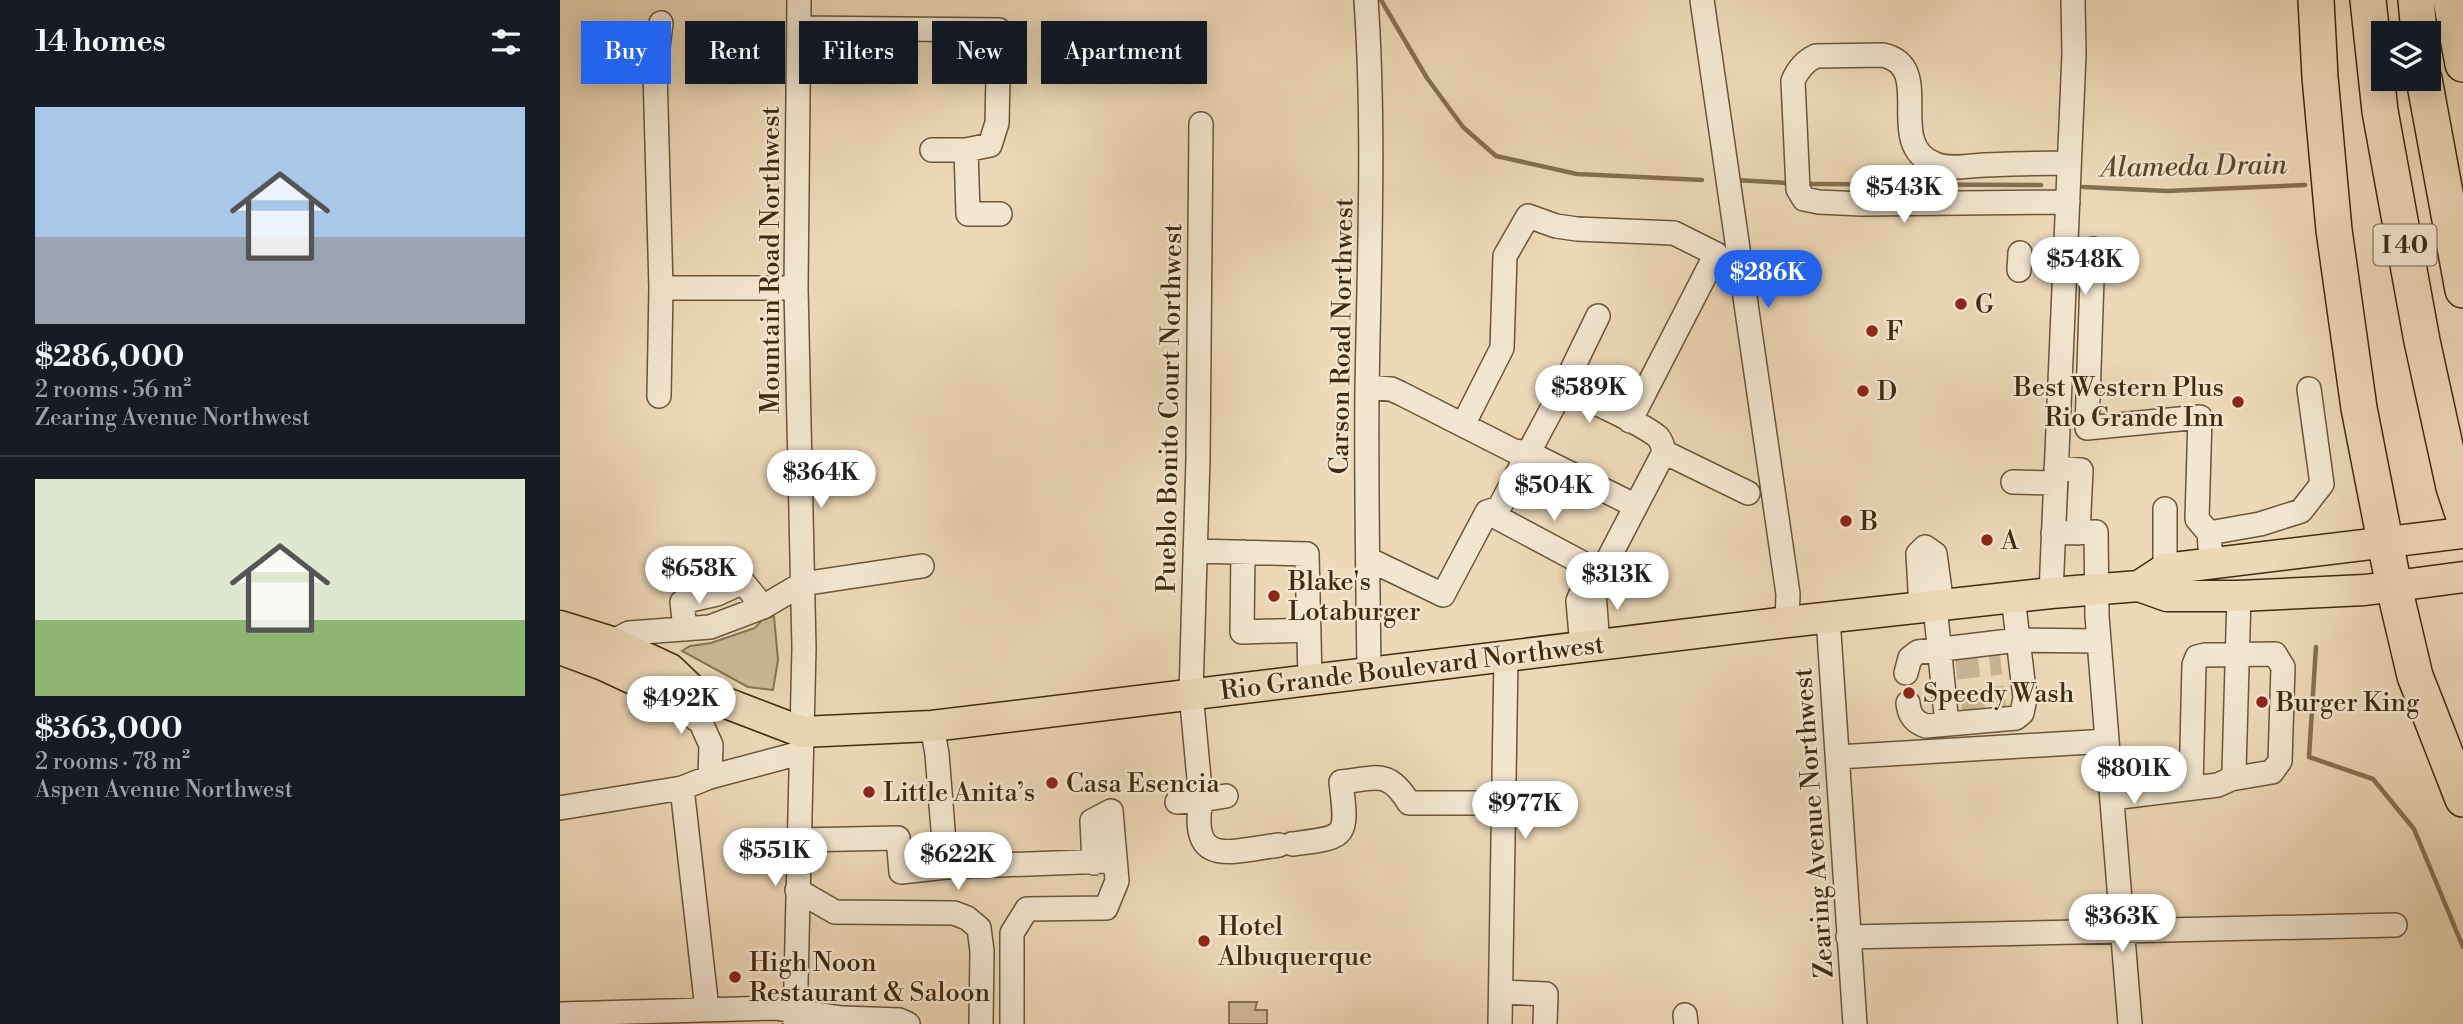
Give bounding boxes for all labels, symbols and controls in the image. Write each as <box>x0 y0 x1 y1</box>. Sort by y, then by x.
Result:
chip: Buy <box>581 21 671 84</box>
chip: Rent <box>685 21 785 84</box>
chip: Filters <box>799 21 918 84</box>
chip: New <box>932 21 1027 84</box>
chip: Apartment <box>1041 21 1207 84</box>
map controls <box>2371 21 2441 91</box>
button: layers <box>2371 21 2441 91</box>
text: 14 homes <box>35 23 166 61</box>
icon: filters <box>487 23 525 61</box>
street label: Mountain Road Northwest <box>755 106 787 414</box>
water label: Alameda Drain <box>2098 147 2288 186</box>
icon: home <box>217 153 343 279</box>
pin: $543K <box>1855 166 1953 225</box>
text: $543K <box>1866 174 1942 202</box>
street label: Carson Road Northwest <box>1324 197 1360 475</box>
street label: Pueblo Bonito Court Northwest <box>1151 223 1189 593</box>
road number: I 40 <box>2374 224 2436 266</box>
pin: $548K <box>2036 238 2134 297</box>
text: $548K <box>2046 246 2124 274</box>
pin: $286K <box>1719 250 1817 310</box>
text: $286K <box>1730 259 1806 287</box>
place label: G <box>1975 289 1994 321</box>
marker: G <box>1953 296 1969 312</box>
place label: F <box>1886 316 1903 348</box>
marker: F <box>1864 323 1880 339</box>
text: $286,000 <box>35 338 184 376</box>
pin: $589K <box>1540 366 1638 425</box>
place label: Best Western Plus Rio Grande Inn <box>2012 372 2224 434</box>
text: $589K <box>1551 374 1627 402</box>
text: 2 rooms · 56 m² <box>35 376 191 404</box>
place label: D <box>1877 376 1897 408</box>
marker: D <box>1855 383 1871 399</box>
marker: Best Western Plus Rio Grande Inn <box>2230 394 2246 410</box>
text: Zearing Avenue Northwest <box>35 404 310 432</box>
pin: $364K <box>772 450 870 510</box>
text: $364K <box>783 459 859 487</box>
pin: $504K <box>1505 463 1603 523</box>
text: $504K <box>1515 472 1593 500</box>
place label: B <box>1859 506 1878 538</box>
marker: B <box>1838 513 1854 529</box>
icon: home <box>217 525 343 651</box>
place label: A <box>2000 525 2020 557</box>
marker: A <box>1979 532 1995 548</box>
pin: $658K <box>650 546 748 606</box>
pin: $313K <box>1568 552 1666 612</box>
text: $658K <box>661 555 737 583</box>
text: $313K <box>1582 561 1652 589</box>
place label: Blake's Lotaburger <box>1287 566 1421 628</box>
marker: Blake's Lotaburger <box>1266 588 1282 604</box>
street label: Rio Grande Boulevard Northwest <box>1218 629 1606 707</box>
street label: Zearing Avenue Northwest <box>1787 667 1841 979</box>
pin: $492K <box>632 676 730 736</box>
place label: Speedy Wash <box>1923 678 2074 710</box>
text: $492K <box>643 685 719 713</box>
marker: Speedy Wash <box>1901 685 1917 701</box>
place label: Burger King <box>2275 687 2420 719</box>
marker: Burger King <box>2254 694 2270 710</box>
text: $363,000 <box>35 710 183 748</box>
pin: $801K <box>2085 746 2183 806</box>
text: 2 rooms · 78 m² <box>35 748 190 776</box>
text: $801K <box>2097 755 2171 783</box>
place label: Casa Esencia <box>1066 768 1221 800</box>
marker: Casa Esencia <box>1044 775 1060 791</box>
text: Aspen Avenue Northwest <box>35 776 293 804</box>
place label: Little Anita’s <box>883 777 1035 809</box>
pin: $977K <box>1476 782 1574 841</box>
marker: Little Anita’s <box>861 784 877 800</box>
text: $977K <box>1488 790 1562 818</box>
pin: $551K <box>726 828 824 888</box>
pin: $622K <box>909 832 1007 892</box>
text: $551K <box>739 837 811 865</box>
text: $622K <box>920 841 996 869</box>
pin: $363K <box>2073 894 2171 954</box>
text: $363K <box>2085 903 2159 931</box>
place label: Hotel Albuquerque <box>1217 911 1372 973</box>
marker: Hotel Albuquerque <box>1196 933 1212 949</box>
place label: High Noon Restaurant & Saloon <box>749 947 990 1009</box>
marker: High Noon Restaurant & Saloon <box>727 969 743 985</box>

